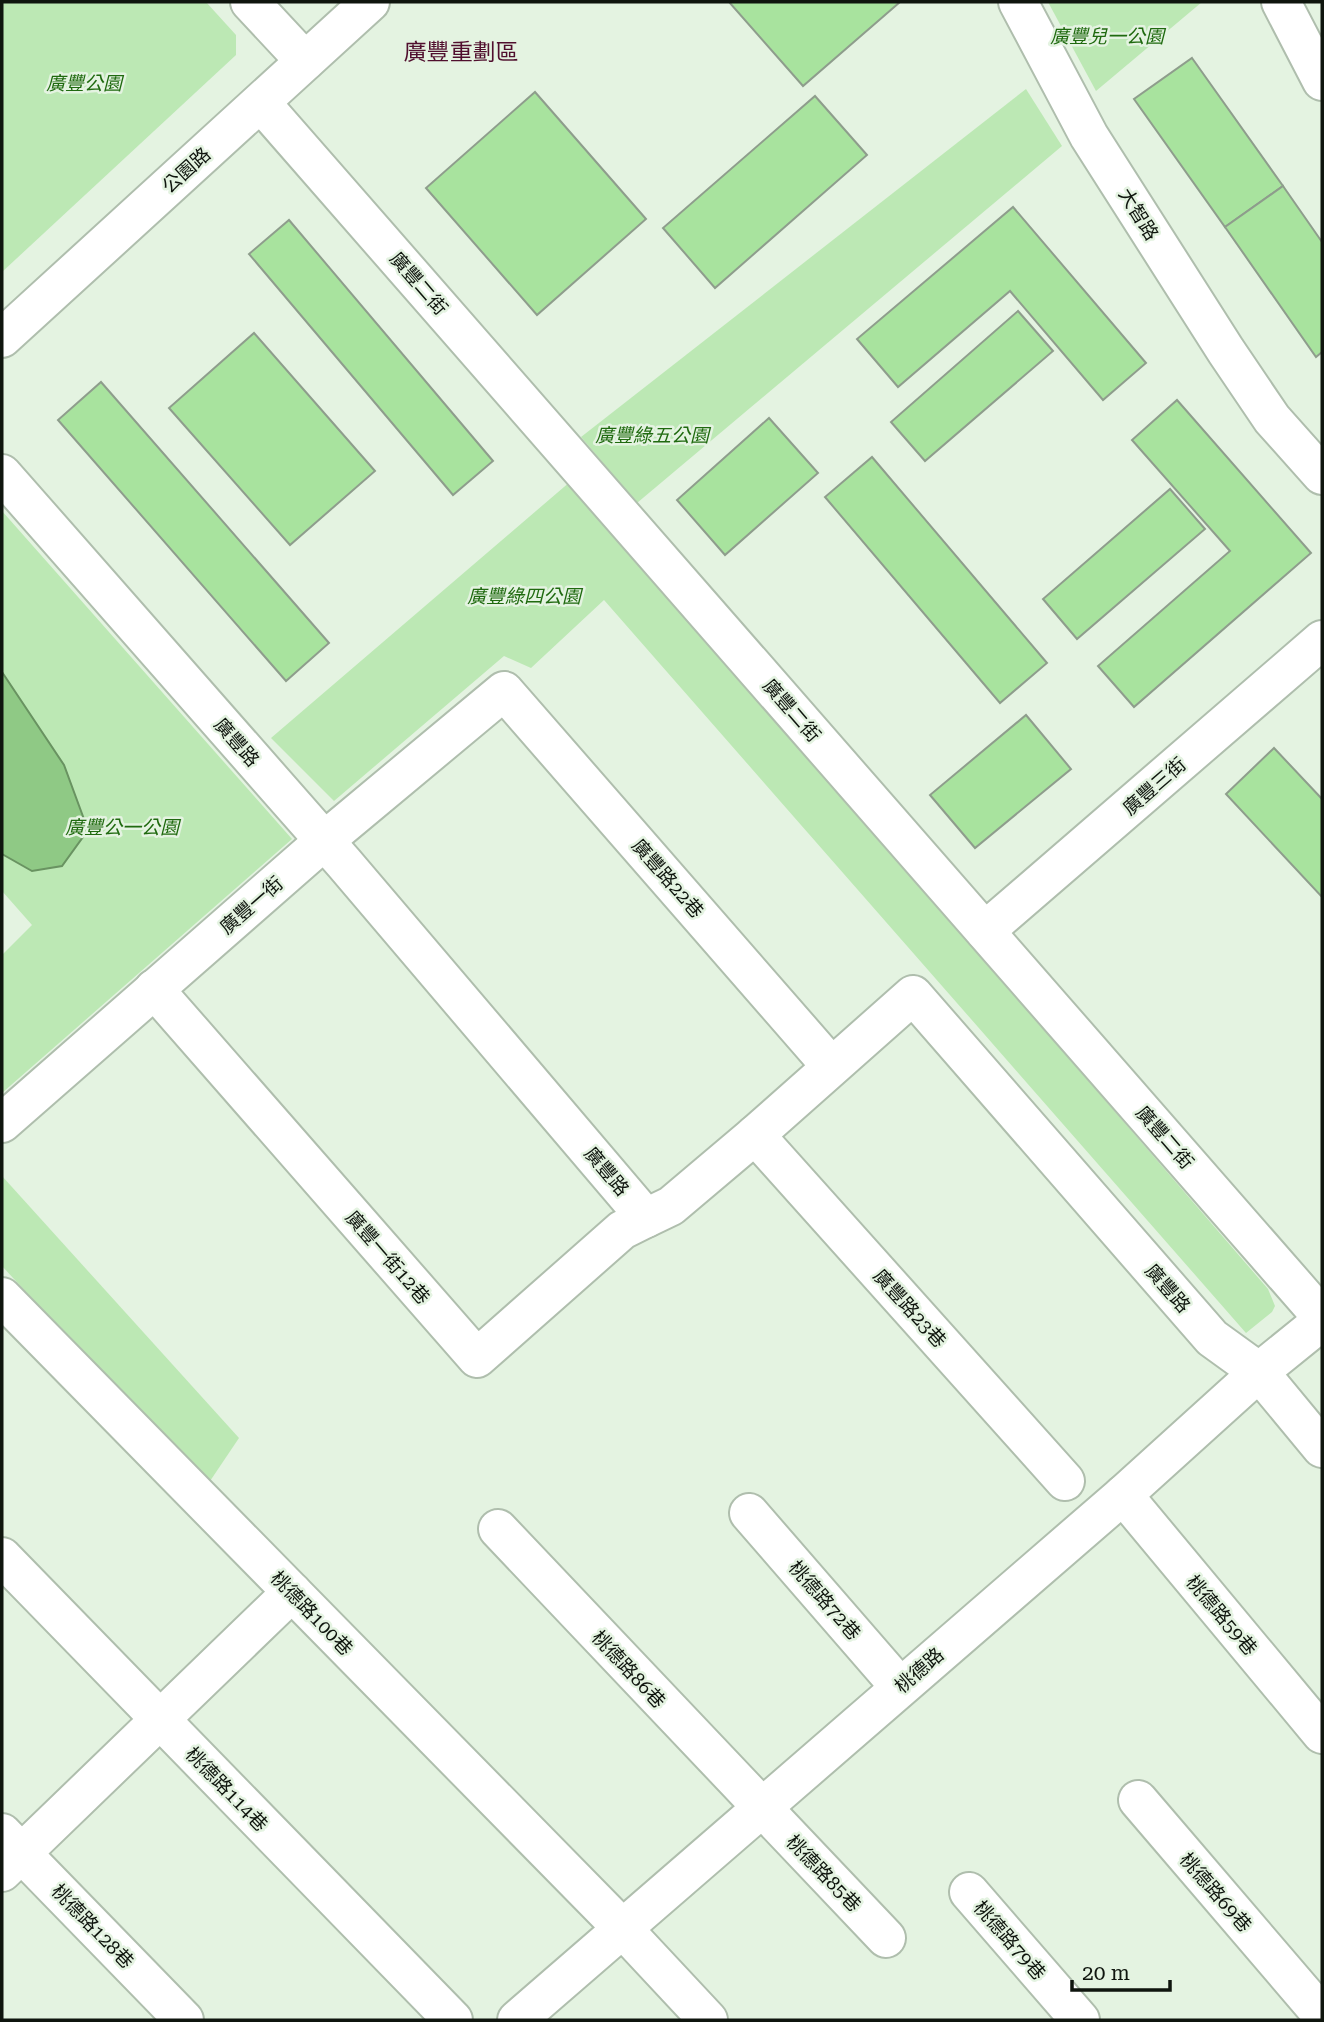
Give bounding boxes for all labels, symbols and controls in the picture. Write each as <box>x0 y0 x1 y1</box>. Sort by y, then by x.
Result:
park label: 廣豐兒一公園 <box>1050 25 1167 48</box>
district label: 廣豐重劃區 <box>404 39 519 66</box>
park label: 廣豐公園 <box>46 72 125 95</box>
street label: 公園路 <box>157 143 215 198</box>
street label: 大智路 <box>1114 184 1163 245</box>
street label: 廣豐二街 <box>385 247 452 320</box>
park label: 廣豐綠五公園 <box>595 424 712 447</box>
park label: 廣豐綠四公園 <box>467 585 584 608</box>
street label: 廣豐二街 <box>758 674 825 747</box>
street label: 廣豐路 <box>209 713 264 771</box>
street label: 廣豐三街 <box>1118 753 1191 820</box>
park label: 廣豐公一公園 <box>65 816 182 839</box>
street label: 廣豐路22巷 <box>627 834 708 923</box>
street label: 廣豐一街 <box>215 872 288 939</box>
street label: 廣豐二街 <box>1131 1101 1198 1174</box>
street label: 廣豐路 <box>579 1142 634 1201</box>
street label: 廣豐一街12巷 <box>341 1206 434 1309</box>
street label: 廣豐路 <box>1140 1259 1195 1317</box>
street label: 廣豐路23巷 <box>869 1264 951 1352</box>
street label: 桃德路72巷 <box>784 1556 865 1645</box>
street label: 桃德路100巷 <box>266 1567 357 1660</box>
street label: 桃德路59巷 <box>1182 1571 1262 1660</box>
street label: 桃德路86巷 <box>587 1626 670 1713</box>
street label: 桃德路 <box>890 1643 948 1698</box>
street label: 桃德路114巷 <box>181 1743 272 1836</box>
street label: 桃德路85巷 <box>782 1830 866 1916</box>
street label: 桃德路69巷 <box>1175 1848 1256 1937</box>
street label: 桃德路128巷 <box>47 1880 138 1973</box>
street label: 桃德路79巷 <box>969 1896 1050 1985</box>
scale bar <box>1072 1948 1170 1992</box>
text: 20 m <box>1082 1961 1130 1985</box>

